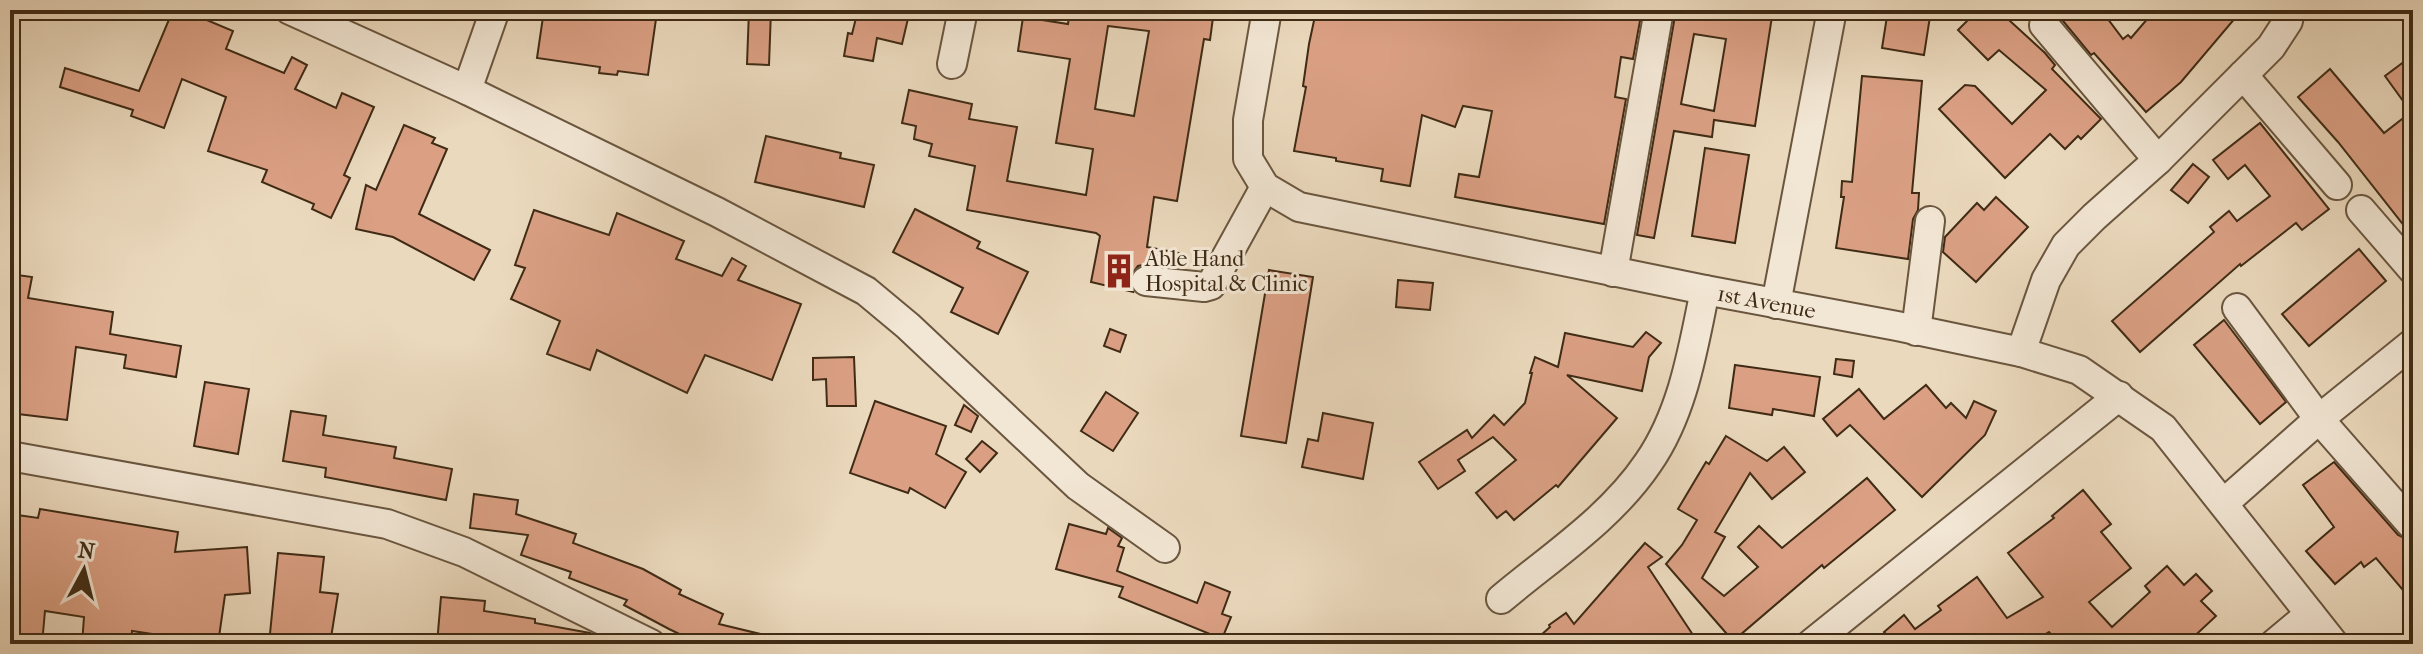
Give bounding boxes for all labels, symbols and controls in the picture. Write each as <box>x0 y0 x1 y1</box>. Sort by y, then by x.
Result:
place label: Able Hand Hospital & Clinic <box>1144 246 1308 297</box>
building icon: Able Hand Hospital & Clinic <box>1100 252 1138 290</box>
street label: 1st Avenue <box>1715 281 1818 325</box>
north arrow <box>44 530 124 610</box>
text: N <box>76 537 96 565</box>

